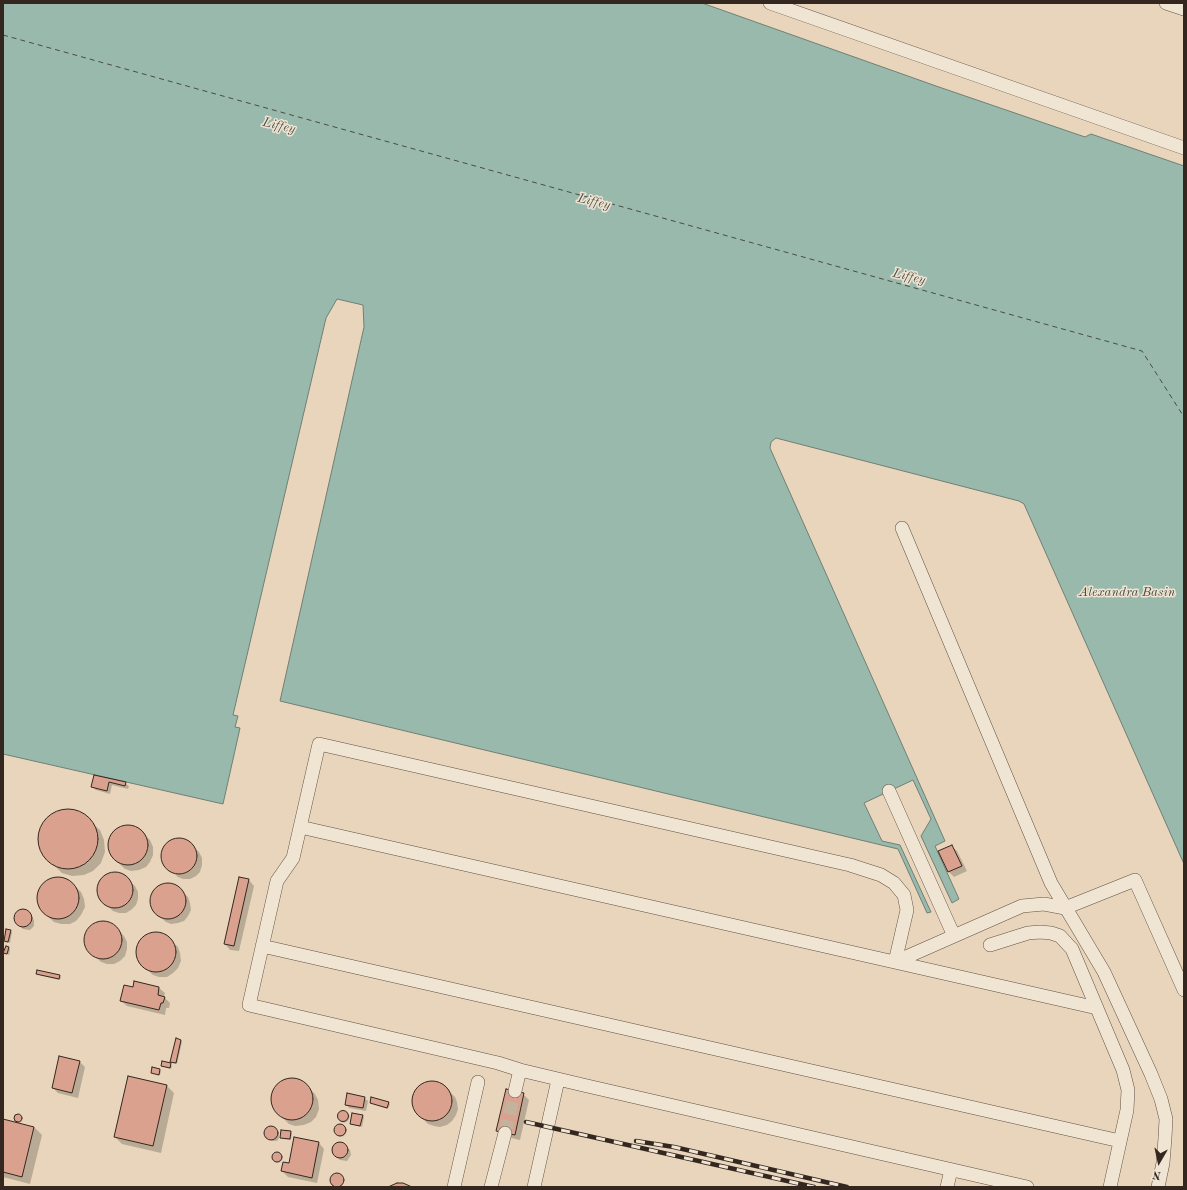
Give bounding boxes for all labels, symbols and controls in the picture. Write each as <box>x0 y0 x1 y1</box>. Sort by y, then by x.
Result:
water label: Liffey <box>261 115 297 137</box>
water label: Liffey <box>576 191 612 213</box>
water label: Liffey <box>891 266 927 288</box>
water label: Alexandra Basin <box>1079 585 1175 601</box>
north arrow <box>1139 1142 1179 1182</box>
text: N <box>1152 1168 1162 1180</box>

